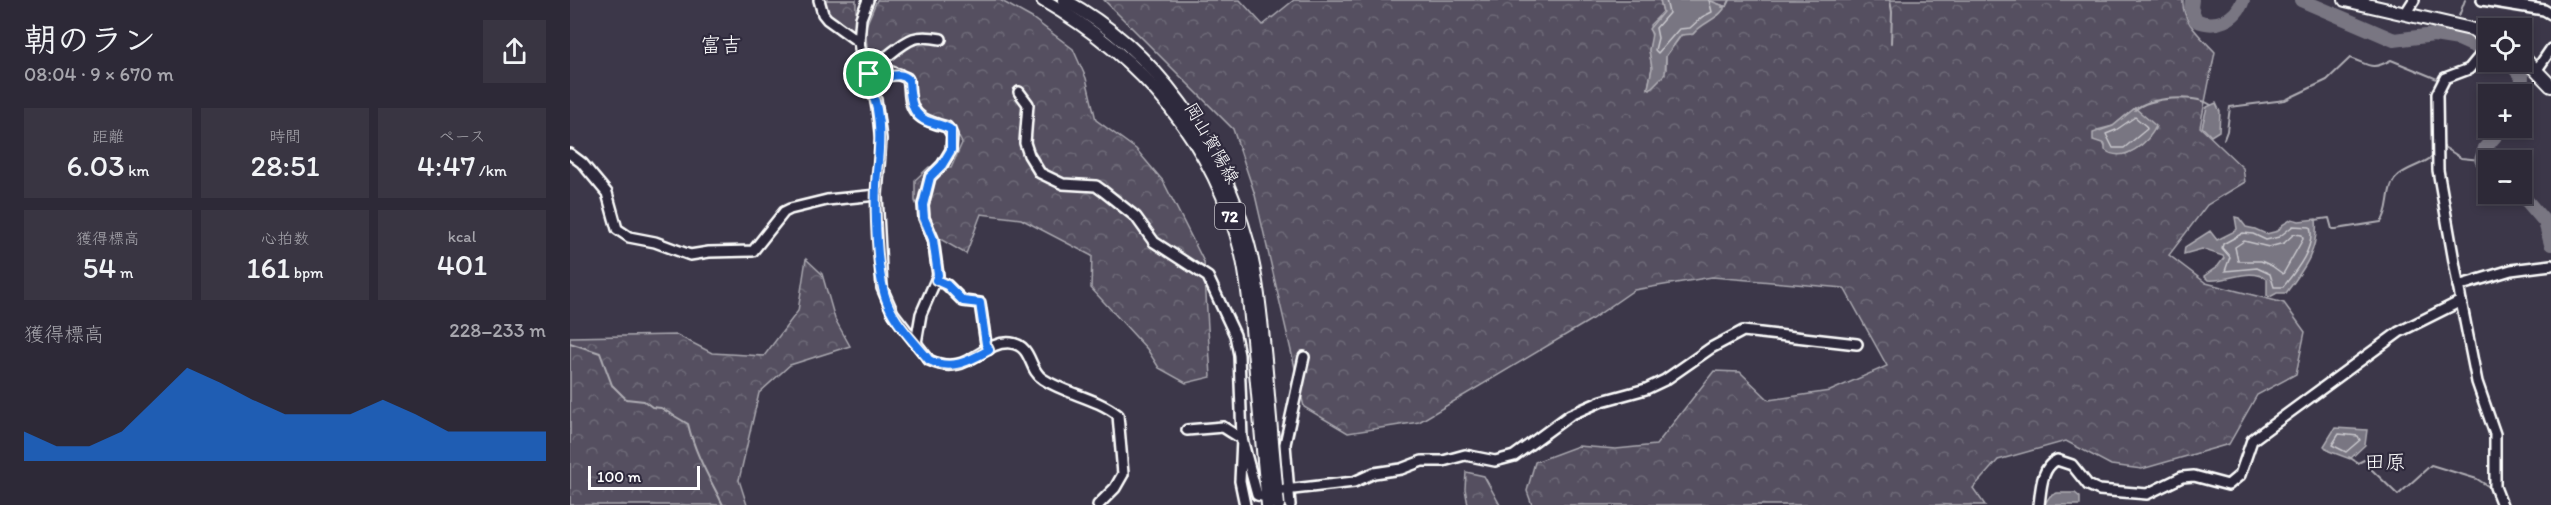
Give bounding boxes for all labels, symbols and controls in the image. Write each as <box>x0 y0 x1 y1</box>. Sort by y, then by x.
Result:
map controls <box>2478 18 2532 204</box>
button: locate <box>2478 18 2532 72</box>
text: 朝のラン <box>24 20 156 59</box>
button: share <box>483 20 546 83</box>
district label: 富吉 <box>700 32 742 57</box>
pin <box>843 48 894 99</box>
icon: arrive <box>852 57 885 90</box>
text: 08:04 · 9 × 670 m <box>24 62 174 86</box>
button: + <box>2478 84 2532 138</box>
street label: 岡山賀陽線 <box>1180 99 1244 187</box>
text: 距離 <box>92 127 124 146</box>
text: 時間 <box>269 127 301 146</box>
text: ペース <box>438 127 486 146</box>
text: 6.03 <box>67 147 125 184</box>
text: 28:51 <box>250 147 320 184</box>
text: 4:47 <box>417 147 475 184</box>
button: − <box>2478 150 2532 204</box>
text: km <box>125 161 149 180</box>
text: /km <box>475 161 507 180</box>
road number: 72 <box>1215 203 1245 229</box>
text: kcal <box>448 227 476 246</box>
text: 獲得標高 <box>76 229 140 248</box>
text: 心拍数 <box>261 229 309 248</box>
text: 401 <box>437 246 487 283</box>
text: 54 <box>83 249 116 286</box>
text: 161 <box>247 249 290 286</box>
text: m <box>116 263 133 282</box>
text: bpm <box>290 263 324 282</box>
text: 228–233 m <box>449 318 546 342</box>
text: 獲得標高 <box>24 322 104 346</box>
district label: 田原 <box>2364 449 2406 474</box>
scale bar <box>588 463 700 490</box>
text: 100 m <box>597 467 641 486</box>

